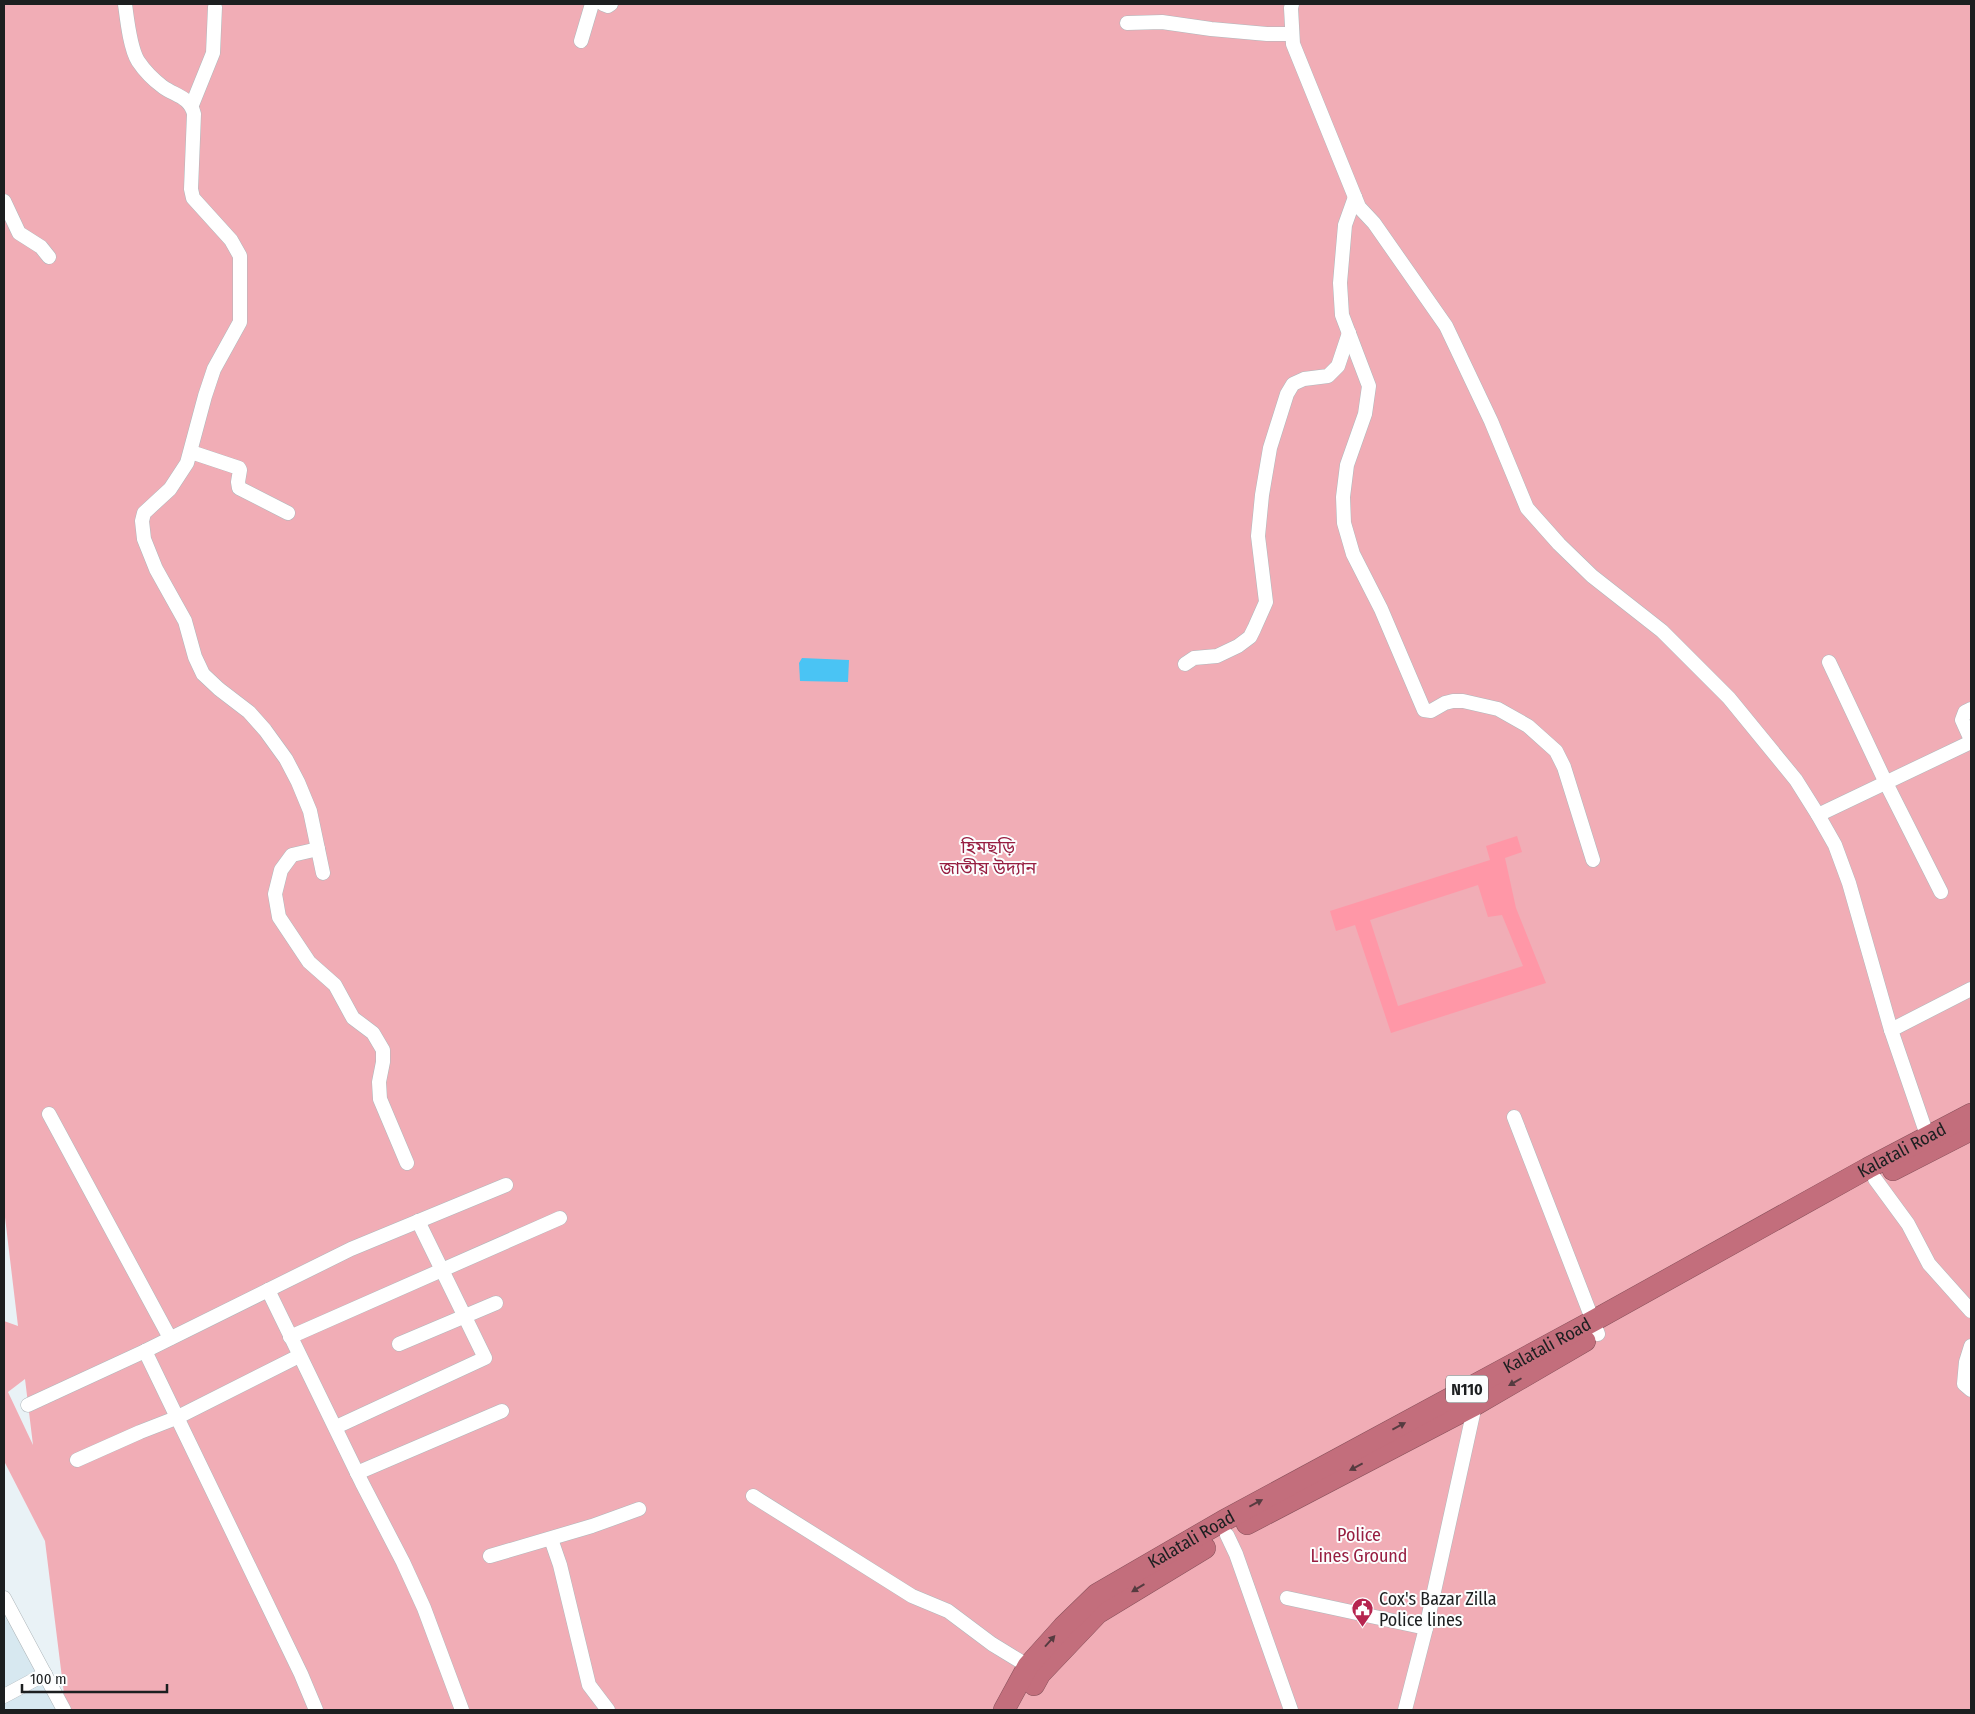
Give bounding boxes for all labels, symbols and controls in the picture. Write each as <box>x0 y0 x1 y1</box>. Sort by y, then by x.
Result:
park label: হিমছড়ি জাতীয় উদ্যান <box>939 836 1037 879</box>
street label: Kalatali Road <box>1854 1118 1950 1183</box>
street label: Kalatali Road <box>1499 1313 1595 1378</box>
road number: N110 <box>1446 1376 1488 1402</box>
one-way arrow <box>1507 1378 1522 1386</box>
one-way arrow <box>1392 1421 1406 1430</box>
one-way arrow <box>1349 1463 1364 1471</box>
one-way arrow <box>1249 1499 1263 1507</box>
street label: Kalatali Road <box>1144 1506 1239 1573</box>
park label: Police Lines Ground <box>1311 1524 1407 1567</box>
one-way arrow <box>1131 1584 1144 1593</box>
place label: Cox's Bazar Zilla Police lines <box>1379 1588 1497 1631</box>
public building icon: Cox's Bazar Zilla Police lines <box>1351 1597 1375 1628</box>
one-way arrow <box>1044 1636 1056 1648</box>
scale bar <box>22 1662 168 1694</box>
text: 100 m <box>30 1670 67 1688</box>

